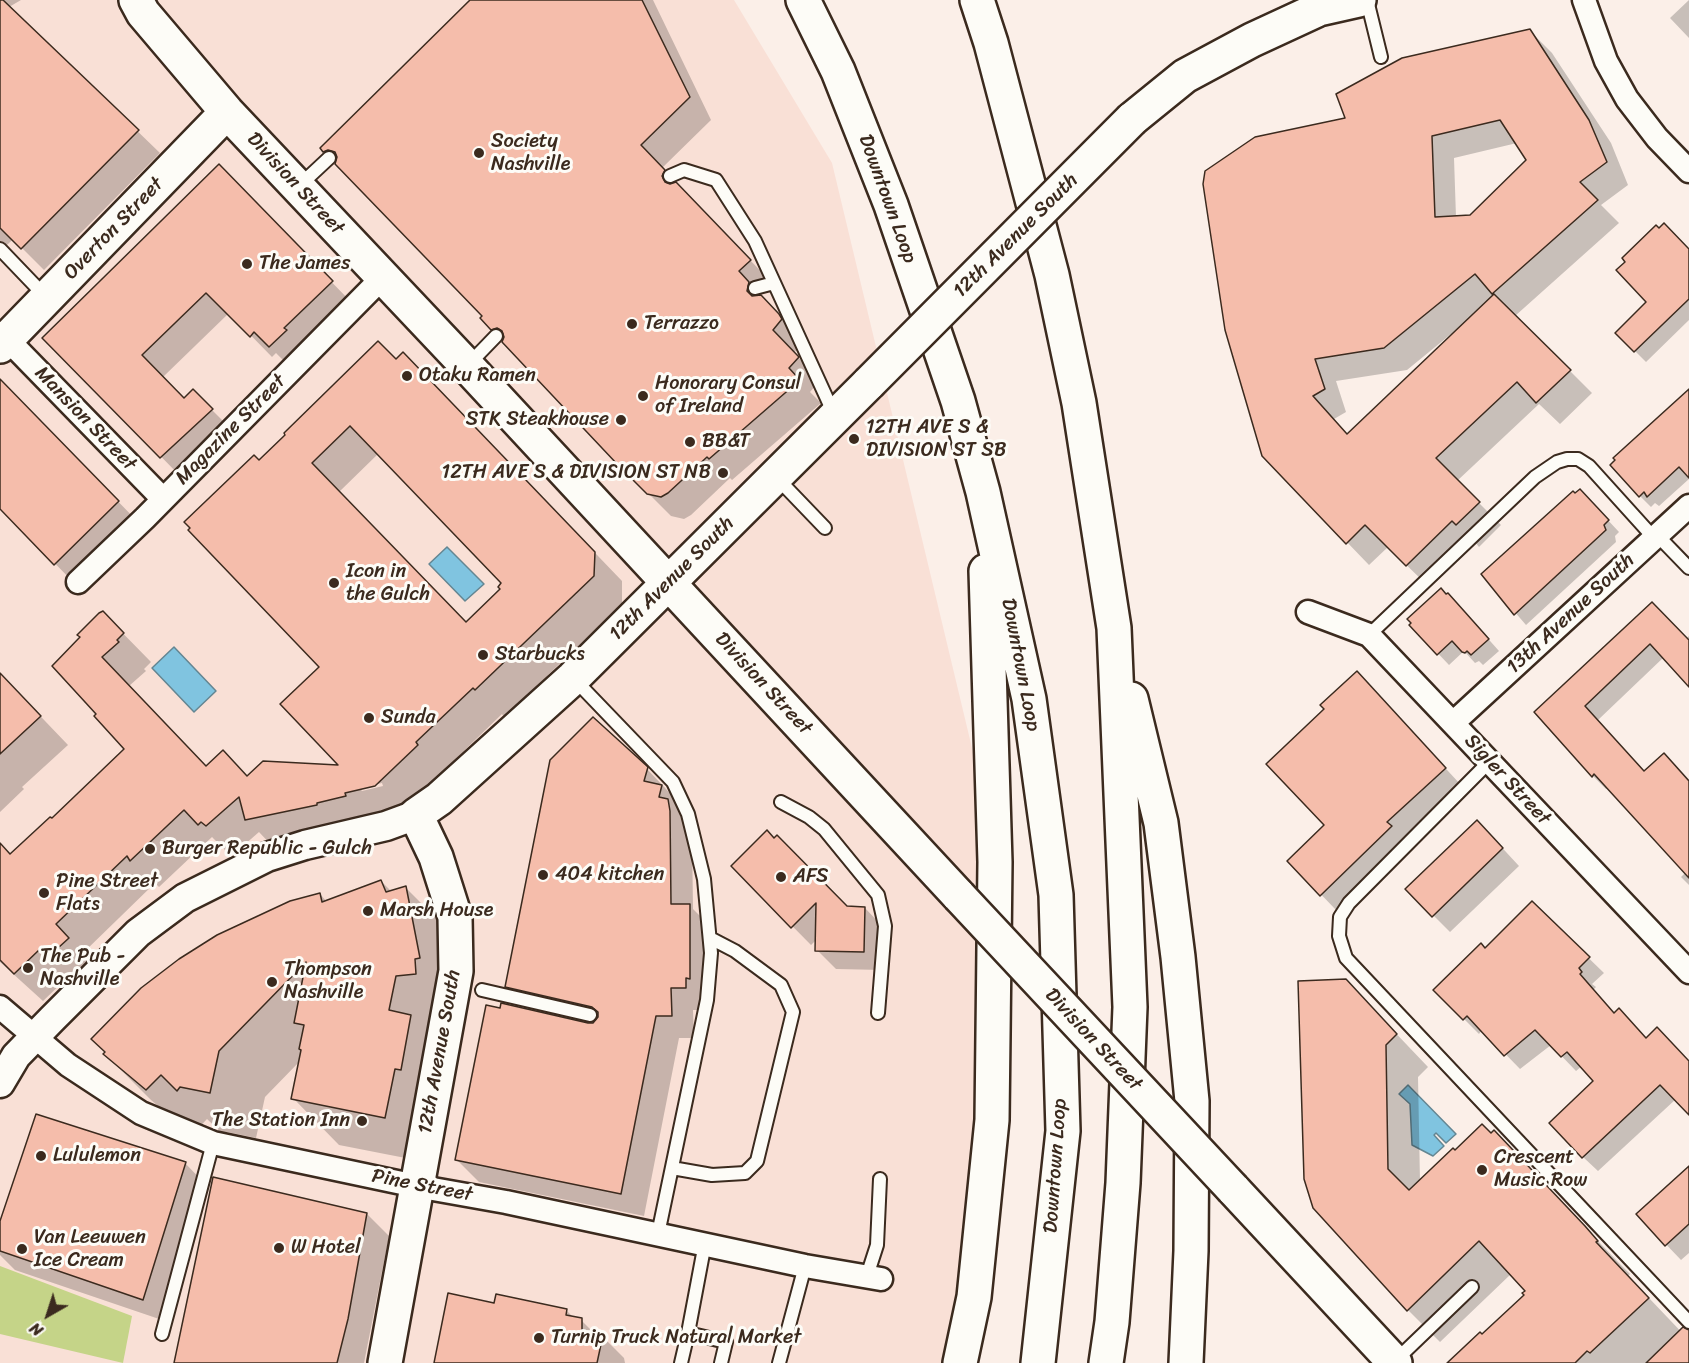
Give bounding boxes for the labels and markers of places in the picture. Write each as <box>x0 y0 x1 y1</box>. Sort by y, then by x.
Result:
place label: Society Nashville <box>491 130 570 177</box>
marker: Society Nashville <box>472 146 486 160</box>
place label: The James <box>259 252 350 276</box>
marker: The James <box>240 257 254 271</box>
place label: Terrazzo <box>644 312 719 336</box>
marker: Terrazzo <box>625 317 639 331</box>
place label: Otaku Ramen <box>419 364 536 388</box>
marker: Otaku Ramen <box>400 369 414 383</box>
place label: Honorary Consul of Ireland <box>655 372 801 419</box>
marker: Honorary Consul of Ireland <box>636 389 650 403</box>
place label: STK Steakhouse <box>466 408 609 432</box>
marker: STK Steakhouse <box>614 413 628 427</box>
place label: 12TH AVE S & DIVISION ST SB <box>866 416 1007 463</box>
place label: BB&T <box>702 430 750 454</box>
marker: 12TH AVE S & DIVISION ST SB <box>847 432 861 446</box>
marker: BB&T <box>683 435 697 449</box>
place label: 12TH AVE S & DIVISION ST NB <box>442 461 711 485</box>
marker: 12TH AVE S & DIVISION ST NB <box>716 466 730 480</box>
place label: Icon in the Gulch <box>346 560 430 607</box>
marker: Icon in the Gulch <box>327 576 341 590</box>
place label: Starbucks <box>495 643 585 667</box>
marker: Starbucks <box>476 648 490 662</box>
place label: Sunda <box>381 706 436 730</box>
marker: Sunda <box>362 711 376 725</box>
place label: Burger Republic - Gulch <box>162 837 372 861</box>
marker: Burger Republic - Gulch <box>143 842 157 856</box>
place label: 404 kitchen <box>555 863 664 887</box>
place label: AFS <box>793 865 829 889</box>
marker: 404 kitchen <box>536 868 550 882</box>
place label: Pine Street Flats <box>56 870 158 917</box>
marker: AFS <box>774 870 788 884</box>
marker: Pine Street Flats <box>37 886 51 900</box>
place label: Marsh House <box>380 899 493 923</box>
marker: Marsh House <box>361 904 375 918</box>
place label: The Pub - Nashville <box>40 945 125 992</box>
place label: Thompson Nashville <box>284 958 372 1005</box>
marker: The Pub - Nashville <box>21 961 35 975</box>
marker: Thompson Nashville <box>265 975 279 989</box>
place label: The Station Inn <box>212 1109 350 1133</box>
marker: The Station Inn <box>355 1114 369 1128</box>
place label: Lululemon <box>53 1144 141 1168</box>
place label: Crescent Music Row <box>1494 1146 1587 1193</box>
marker: Lululemon <box>34 1149 48 1163</box>
marker: Crescent Music Row <box>1475 1163 1489 1177</box>
place label: Van Leeuwen Ice Cream <box>34 1226 146 1273</box>
place label: W Hotel <box>291 1236 361 1260</box>
marker: W Hotel <box>272 1241 286 1255</box>
marker: Van Leeuwen Ice Cream <box>15 1242 29 1256</box>
place label: Turnip Truck Natural Market <box>551 1326 801 1350</box>
marker: Turnip Truck Natural Market <box>532 1331 546 1345</box>

